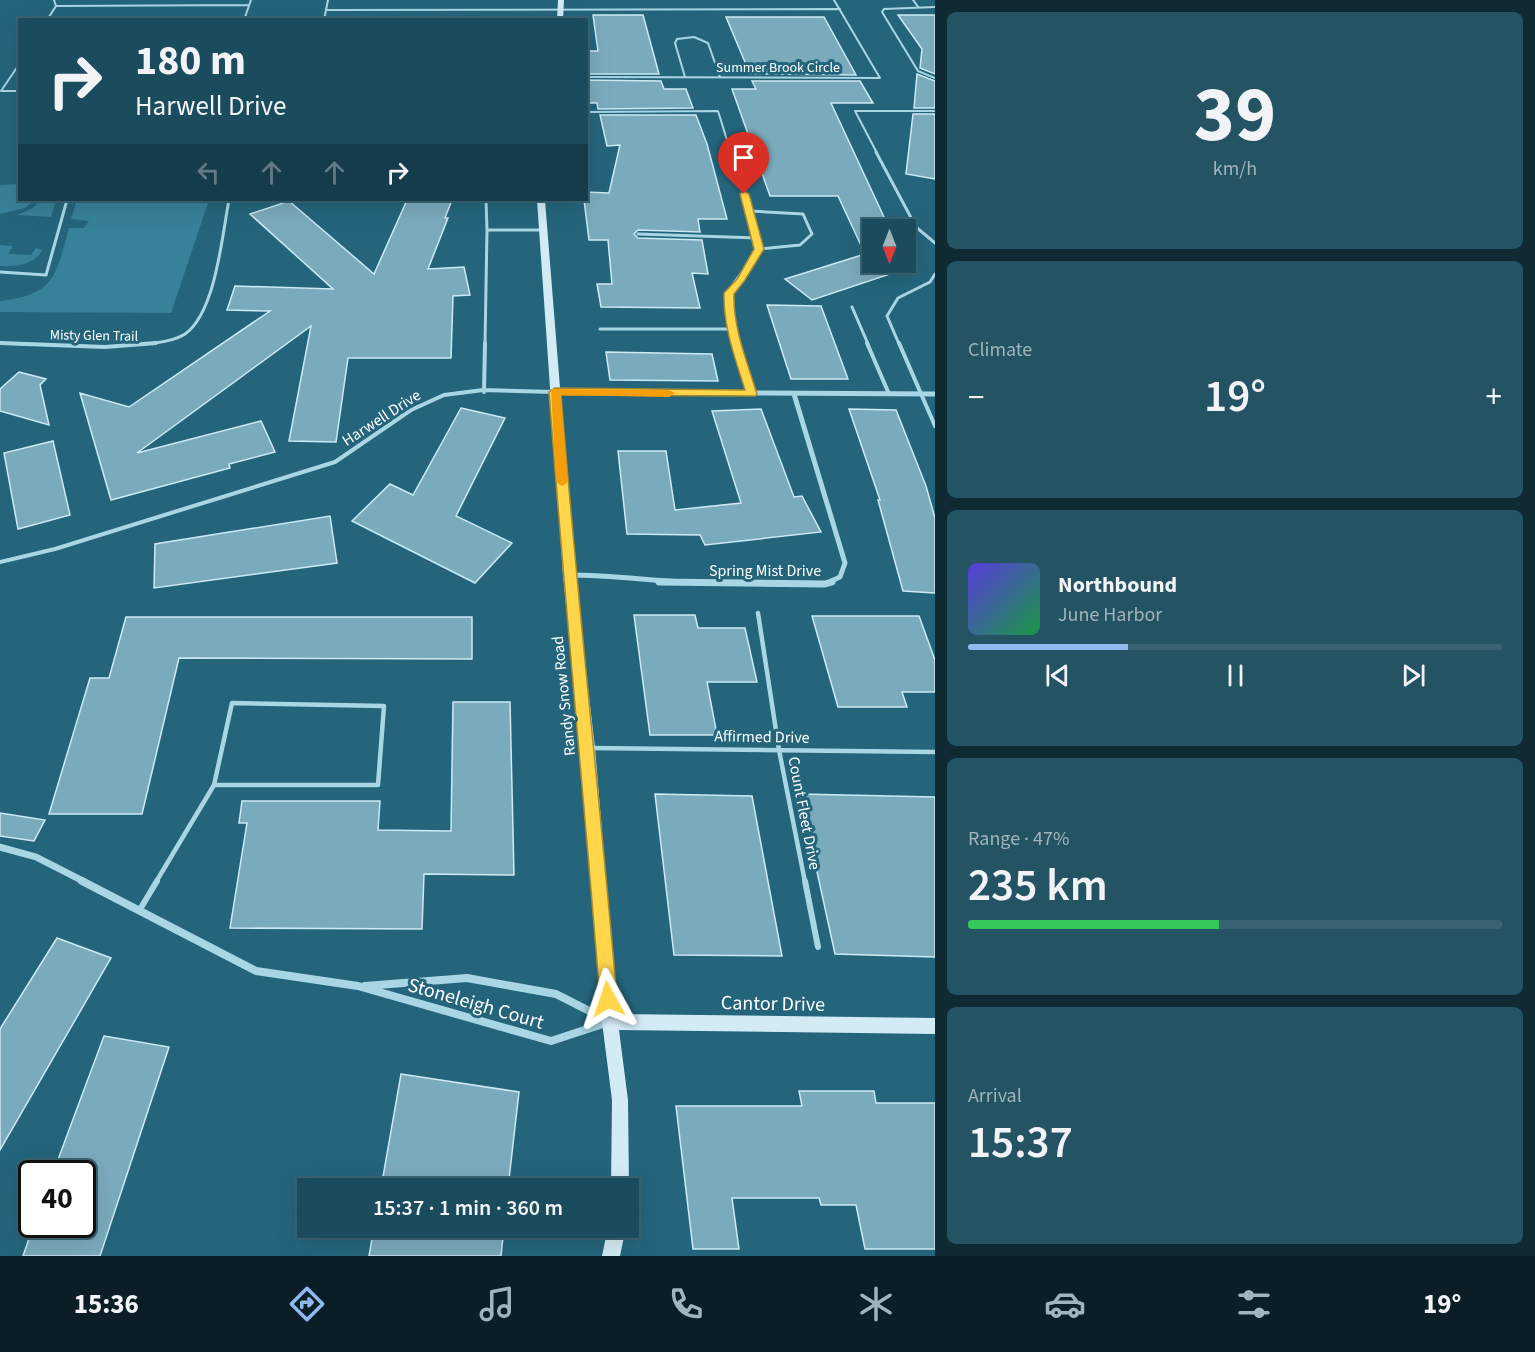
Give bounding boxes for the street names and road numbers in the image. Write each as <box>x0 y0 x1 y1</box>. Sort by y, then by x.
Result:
street label: Summer Brook Circle <box>716 58 840 78</box>
street label: Misty Glen Trail <box>50 325 139 347</box>
street label: Harwell Drive <box>338 384 425 452</box>
street label: Spring Mist Drive <box>709 560 821 582</box>
street label: Randy Snow Road <box>547 635 581 757</box>
street label: Affirmed Drive <box>714 725 810 749</box>
street label: Count Fleet Drive <box>782 755 826 872</box>
street label: Stoneleigh Court <box>405 971 547 1037</box>
street label: Cantor Drive <box>721 989 825 1019</box>

